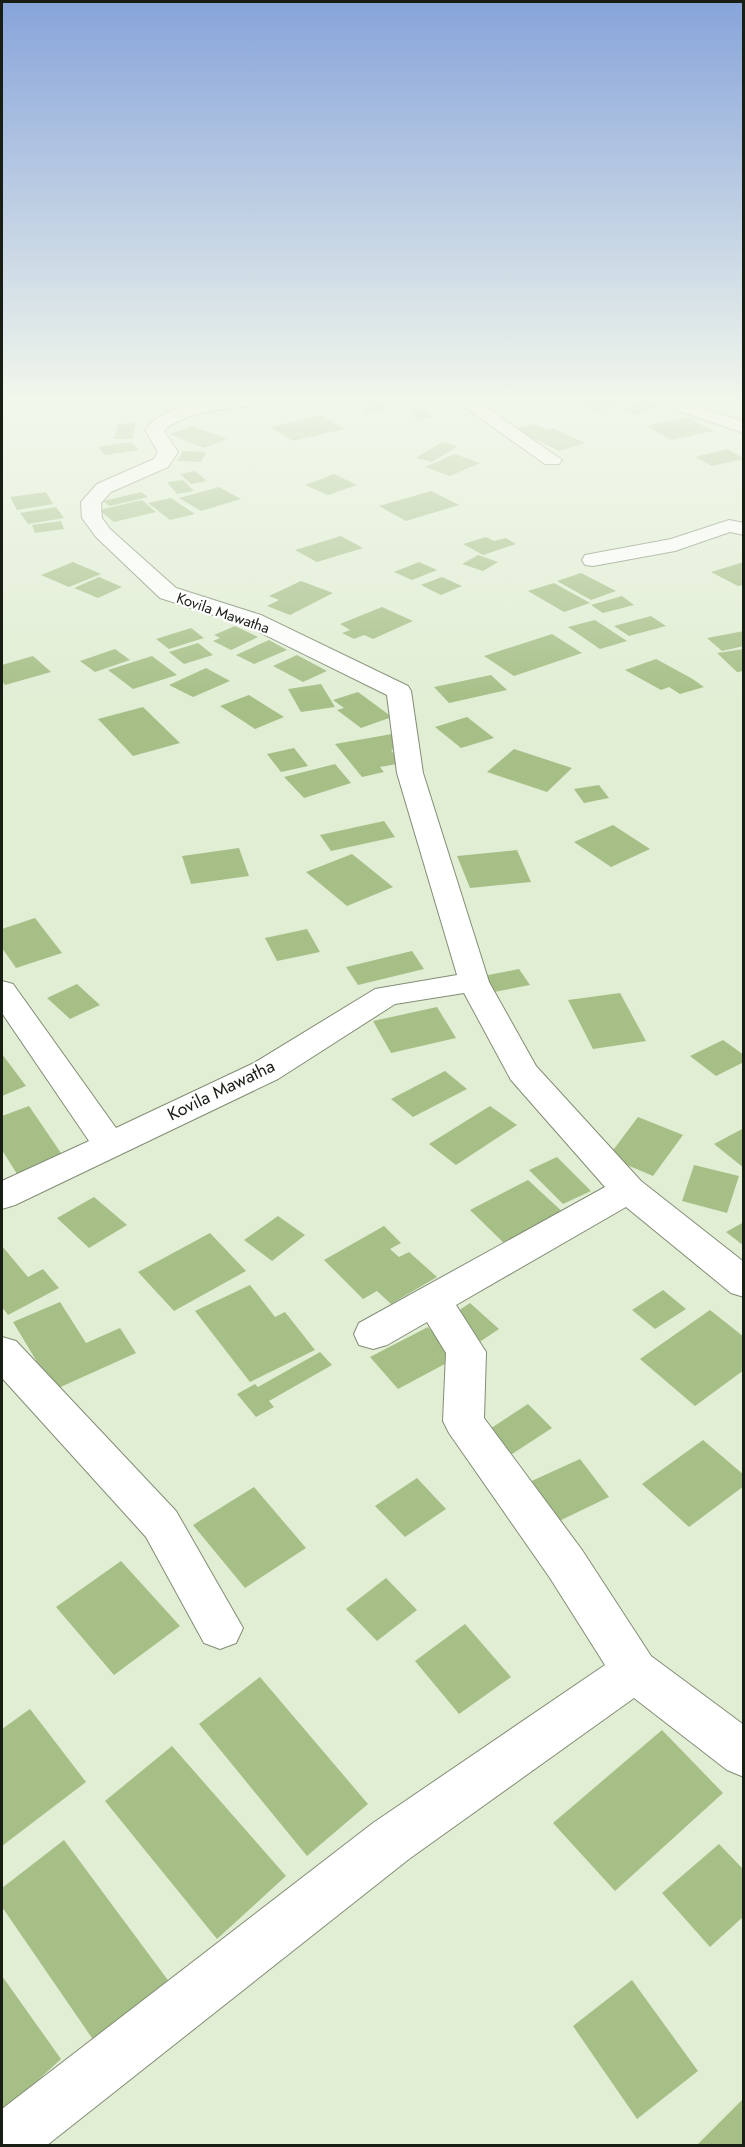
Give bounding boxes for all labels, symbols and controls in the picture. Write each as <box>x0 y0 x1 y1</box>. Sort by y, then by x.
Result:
street label: Kovila Mawatha <box>174 587 272 639</box>
street label: Kovila Mawatha <box>163 1053 279 1127</box>

